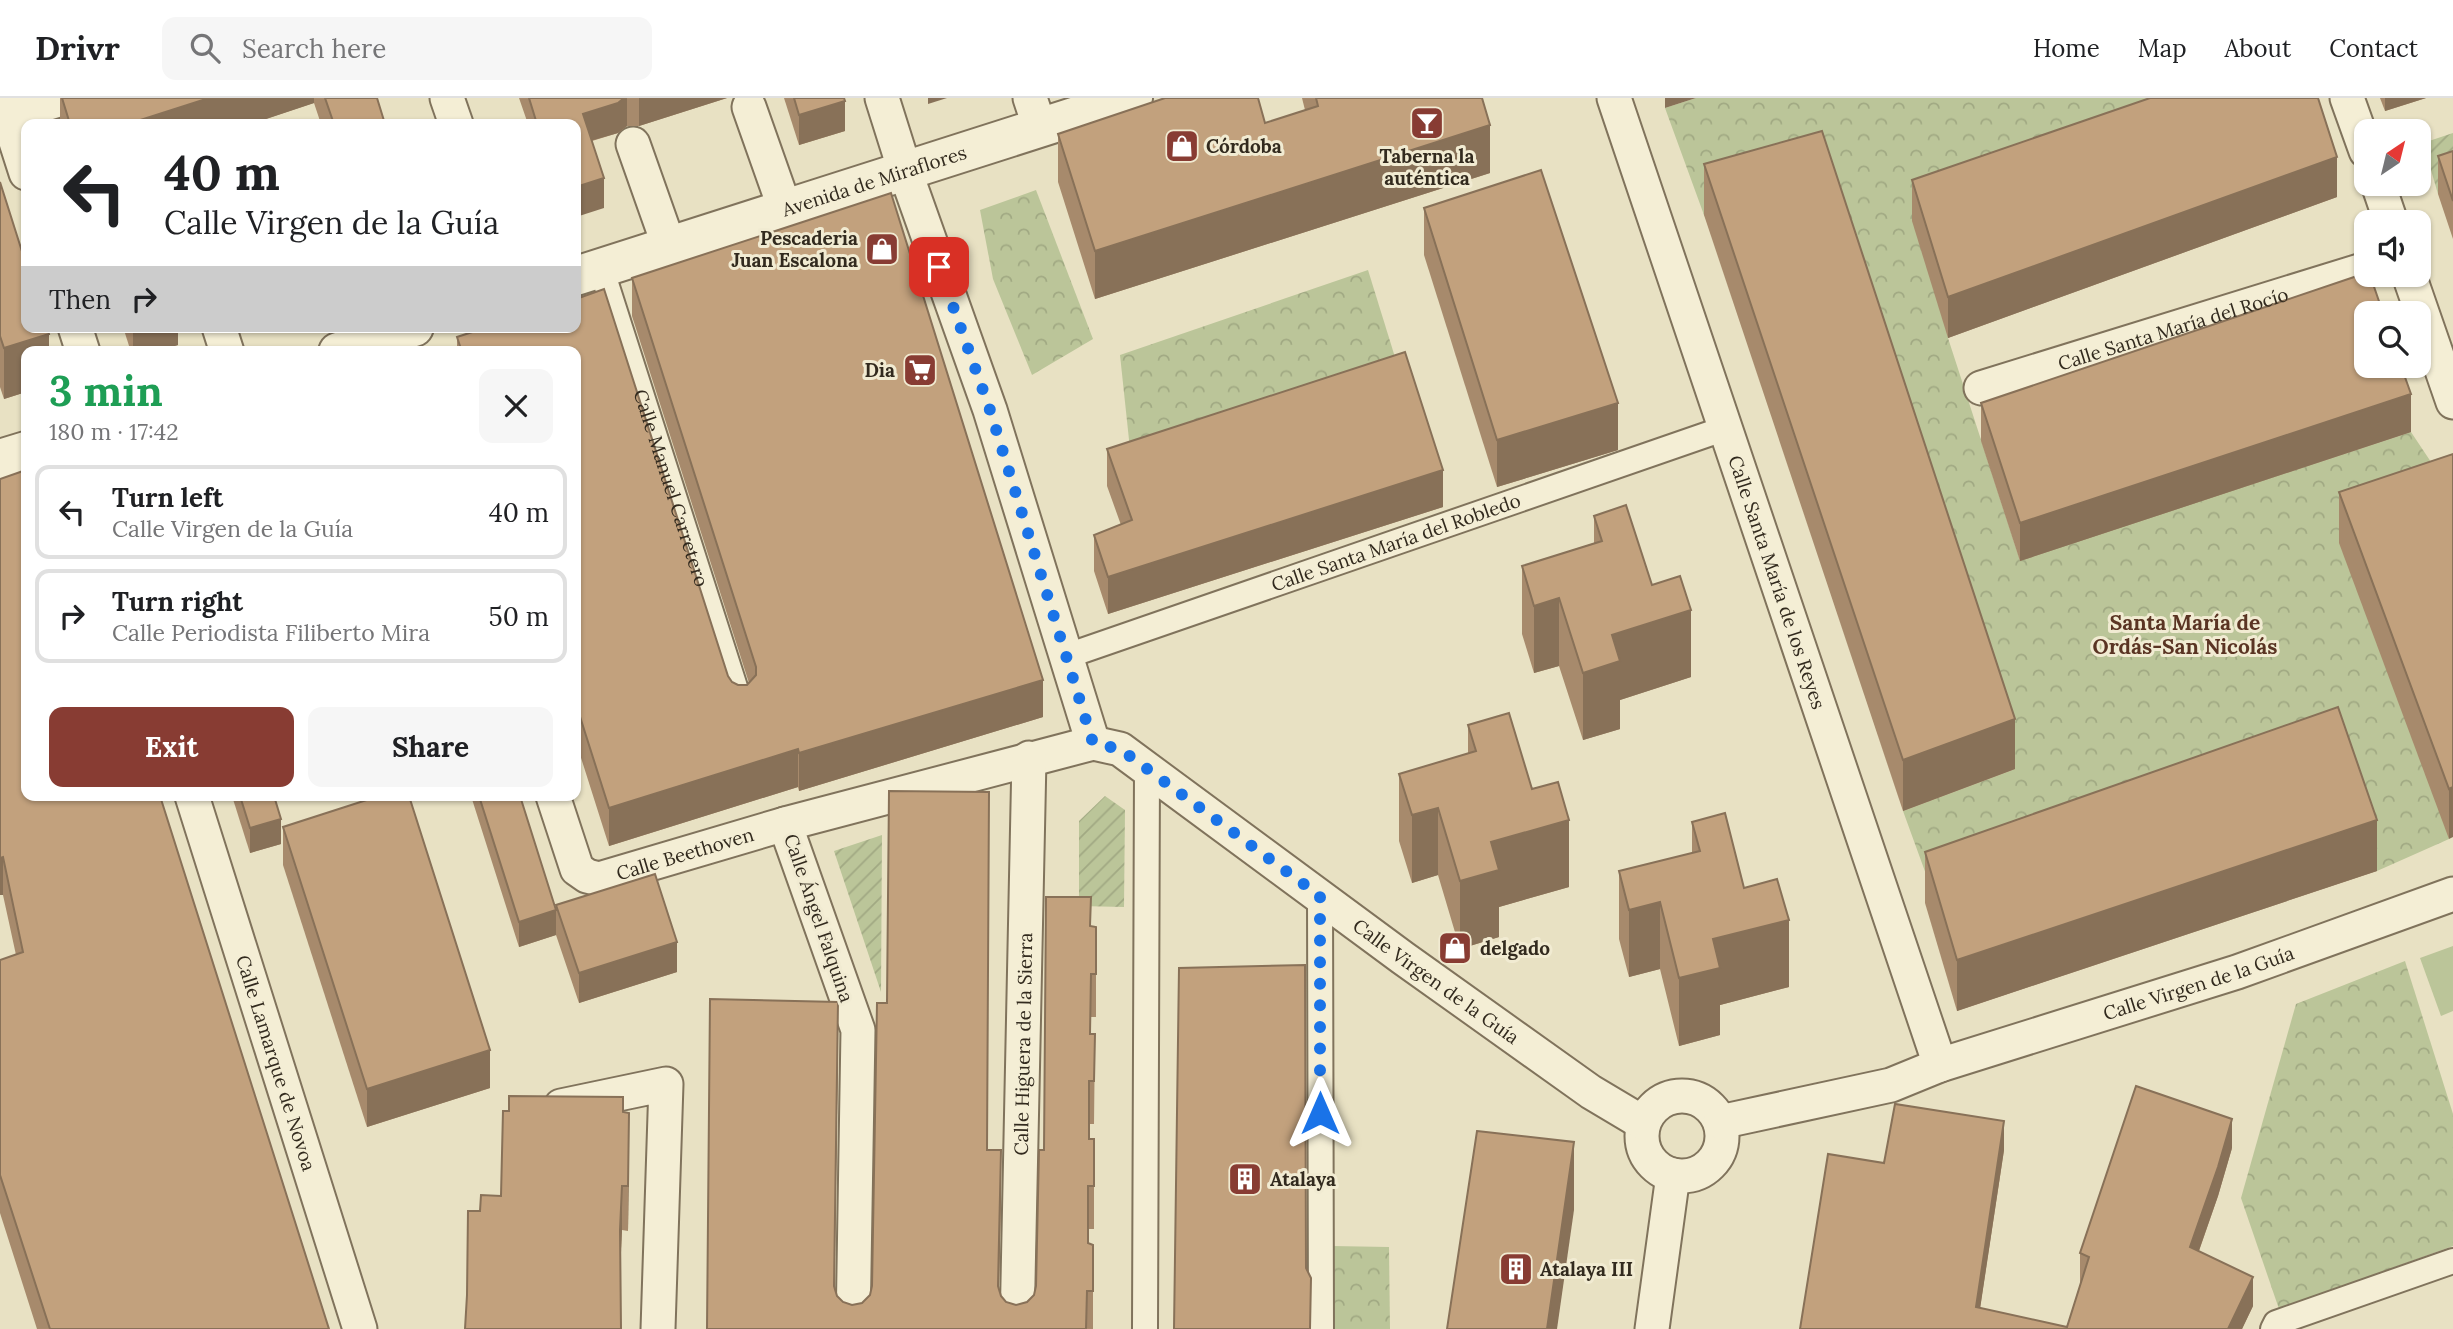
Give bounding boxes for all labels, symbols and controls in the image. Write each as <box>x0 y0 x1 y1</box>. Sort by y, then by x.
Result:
search box <box>162 17 652 80</box>
text: Drivr <box>35 27 120 69</box>
icon: search <box>186 29 224 67</box>
text: Search here <box>242 32 386 65</box>
text: Home <box>2033 33 2100 64</box>
text: Map <box>2138 33 2187 64</box>
text: About <box>2225 33 2291 64</box>
text: Contact <box>2329 33 2418 64</box>
bar icon: Taberna la auténtica <box>1408 104 1446 142</box>
north arrow <box>2354 119 2431 196</box>
map controls <box>2354 119 2431 378</box>
shop icon: Córdoba <box>1163 127 1201 165</box>
place label: Córdoba <box>1206 134 1282 158</box>
street label: Avenida de Miraflores <box>778 140 970 222</box>
text: 40 m <box>164 141 280 203</box>
place label: Taberna la auténtica <box>1380 144 1474 190</box>
icon: left <box>49 147 140 238</box>
text: Calle Virgen de la Guía <box>164 202 499 243</box>
button: sound <box>2354 210 2431 287</box>
place label: Pescaderia Juan Escalona <box>731 226 858 272</box>
shop icon: Pescaderia Juan Escalona <box>863 230 901 268</box>
pin <box>909 237 969 297</box>
icon: arrive <box>920 248 958 286</box>
icon: right <box>125 280 163 318</box>
street label: Calle Santa María del Rocío <box>2055 282 2291 376</box>
text: Then <box>49 283 111 316</box>
button: search <box>2354 301 2431 378</box>
supermarket icon: Dia <box>901 351 939 389</box>
place label: Dia <box>864 358 895 382</box>
text: 3 min <box>49 364 163 418</box>
button: close <box>479 369 553 443</box>
street label: Calle Manuel Carretero <box>629 386 714 590</box>
text: 180 m · 17:42 <box>49 417 179 446</box>
street label: Calle Santa María de los Reyes <box>1723 452 1831 712</box>
text: Turn left <box>112 481 223 514</box>
street label: Calle Santa María del Robledo <box>1268 488 1524 596</box>
icon: left <box>53 493 91 531</box>
text: 40 m <box>489 496 549 529</box>
text: Calle Virgen de la Guía <box>112 514 353 543</box>
text: Turn right <box>112 585 243 618</box>
icon: right <box>53 597 91 635</box>
text: 50 m <box>489 600 549 633</box>
district label: Santa María de Ordás-San Nicolás <box>2092 609 2278 660</box>
text: Calle Periodista Filiberto Mira <box>112 618 430 647</box>
button: Exit <box>49 707 294 787</box>
button: Share <box>308 707 553 787</box>
street label: Calle Beethoven <box>613 822 756 885</box>
street label: Calle Ángel Falquina <box>779 831 859 1006</box>
street label: Calle Virgen de la Guía <box>1348 913 1524 1049</box>
shop icon: delgado <box>1436 929 1474 967</box>
street label: Calle Higuera de la Sierra <box>1009 932 1037 1156</box>
place label: delgado <box>1480 936 1550 960</box>
street label: Calle Virgen de la Guía <box>2100 940 2297 1025</box>
street label: Calle Lamarque de Novoa <box>231 952 321 1174</box>
position arrow <box>1283 1076 1357 1150</box>
building icon: Atalaya <box>1226 1160 1264 1198</box>
place label: Atalaya <box>1270 1167 1336 1191</box>
building icon: Atalaya III <box>1497 1250 1535 1288</box>
place label: Atalaya III <box>1540 1257 1633 1281</box>

